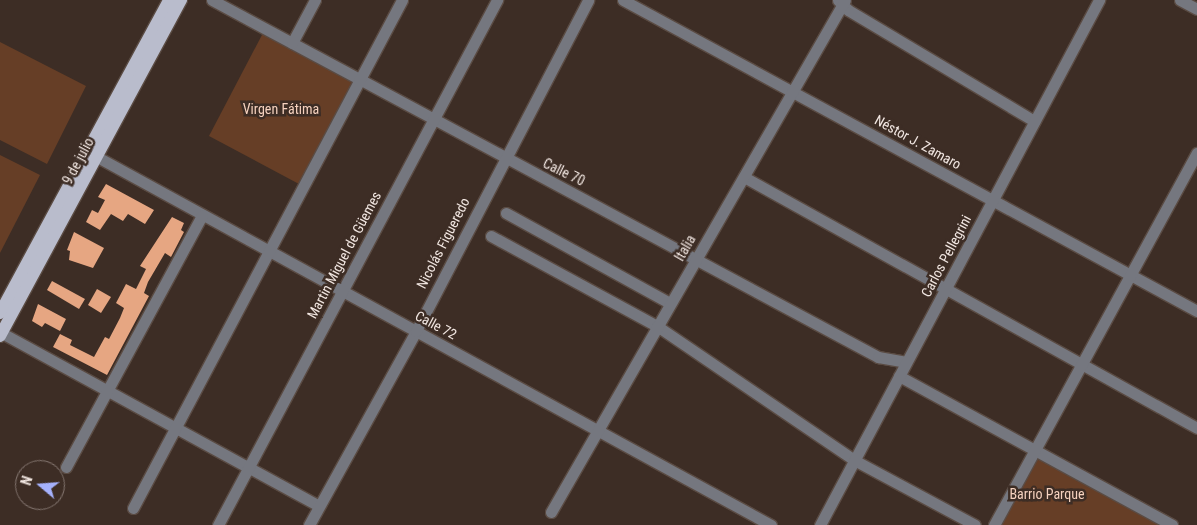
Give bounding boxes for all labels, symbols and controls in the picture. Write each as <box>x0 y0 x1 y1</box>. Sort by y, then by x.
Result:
park label: Virgen Fátima <box>243 101 319 117</box>
street label: Néstor J. Zamaro <box>872 111 964 173</box>
street label: 9 de julio <box>59 135 97 187</box>
street label: Calle 70 <box>540 155 588 189</box>
street label: Martin Miguel de Güemes <box>303 189 385 321</box>
street label: Nicolás Figueredo <box>413 195 473 291</box>
street label: Carlos Pellegrini <box>917 212 975 300</box>
street label: Italia <box>671 232 699 264</box>
street label: Calle 72 <box>412 307 460 343</box>
north arrow <box>15 460 65 510</box>
text: N <box>18 474 36 487</box>
park label: Barrio Parque <box>1009 486 1085 502</box>

